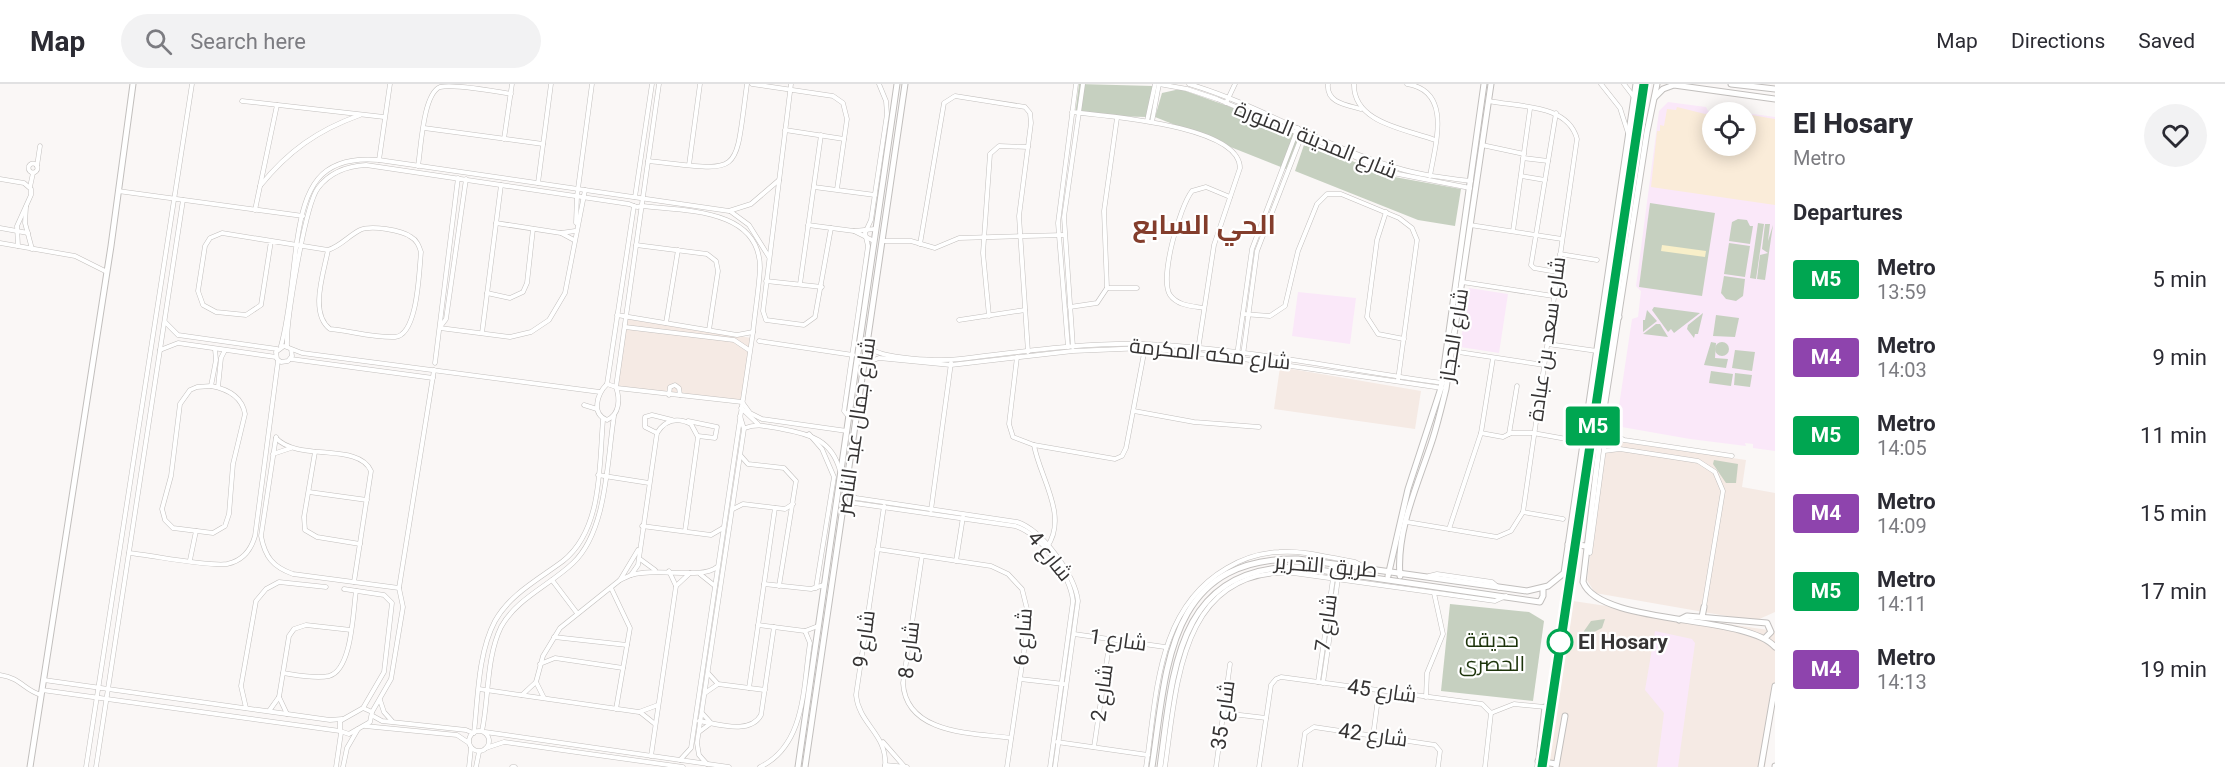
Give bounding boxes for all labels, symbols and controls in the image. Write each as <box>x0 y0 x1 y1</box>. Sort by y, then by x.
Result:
search box <box>121 14 541 68</box>
text: Map <box>30 25 85 58</box>
icon: search <box>142 25 175 58</box>
text: Search here <box>190 29 306 54</box>
text: Map <box>1936 29 1978 53</box>
text: Directions <box>2011 29 2105 53</box>
text: Saved <box>2138 29 2195 53</box>
street label: شارع المدينة المنورة <box>1230 96 1401 185</box>
map controls <box>1702 102 1756 156</box>
button: locate <box>1702 102 1756 156</box>
button: heart <box>2144 104 2207 167</box>
text: El Hosary <box>1793 107 1913 140</box>
text: Metro <box>1793 146 1846 170</box>
text: Departures <box>1793 200 1903 225</box>
district label: الحي السابع <box>1132 209 1276 247</box>
street label: شارع سعد بن عبادة <box>1524 255 1572 423</box>
text: Metro <box>1877 255 1936 280</box>
text: M5 <box>1811 267 1841 291</box>
text: 5 min <box>2152 267 2207 292</box>
text: 13:59 <box>1877 280 1927 304</box>
street label: شارع الحجاز <box>1435 287 1475 385</box>
text: Metro <box>1877 333 1936 358</box>
street label: شارع مكه المكرمة <box>1128 334 1292 376</box>
street label: شارع جمال عبد الناصر <box>832 336 882 517</box>
text: M4 <box>1811 345 1841 369</box>
text: 9 min <box>2152 345 2207 370</box>
text: 14:03 <box>1877 358 1927 382</box>
line badge: M5 <box>1566 406 1620 446</box>
text: Metro <box>1877 411 1936 436</box>
text: M5 <box>1578 414 1608 438</box>
text: M5 <box>1811 423 1841 447</box>
text: 11 min <box>2140 423 2207 448</box>
text: 14:05 <box>1877 436 1927 460</box>
text: Metro <box>1877 489 1936 514</box>
text: M4 <box>1811 501 1841 525</box>
text: 15 min <box>2140 501 2207 526</box>
text: 14:09 <box>1877 514 1927 538</box>
street label: شارع 4 <box>1021 526 1077 587</box>
street label: طريق التحرير <box>1272 549 1379 583</box>
text: Metro <box>1877 567 1936 592</box>
text: M5 <box>1811 579 1841 603</box>
text: 17 min <box>2140 579 2207 604</box>
text: 14:11 <box>1877 592 1927 616</box>
street label: شارع 7 <box>1310 593 1344 654</box>
street label: شارع 6 <box>1009 607 1039 667</box>
street label: شارع 9 <box>848 609 882 670</box>
street label: شارع 8 <box>894 620 926 680</box>
street label: شارع 1 <box>1087 624 1148 658</box>
park label: حديقة الحصرى <box>1459 628 1525 677</box>
marker: El Hosary <box>1547 629 1573 655</box>
place label: El Hosary <box>1578 630 1668 654</box>
text: Metro <box>1877 645 1936 670</box>
text: M4 <box>1811 657 1841 681</box>
text: 19 min <box>2140 657 2207 682</box>
street label: شارع 2 <box>1086 663 1120 724</box>
text: 14:13 <box>1877 670 1927 694</box>
street label: شارع 45 <box>1346 674 1418 710</box>
street label: شارع 35 <box>1206 679 1242 751</box>
street label: شارع 42 <box>1337 718 1409 754</box>

